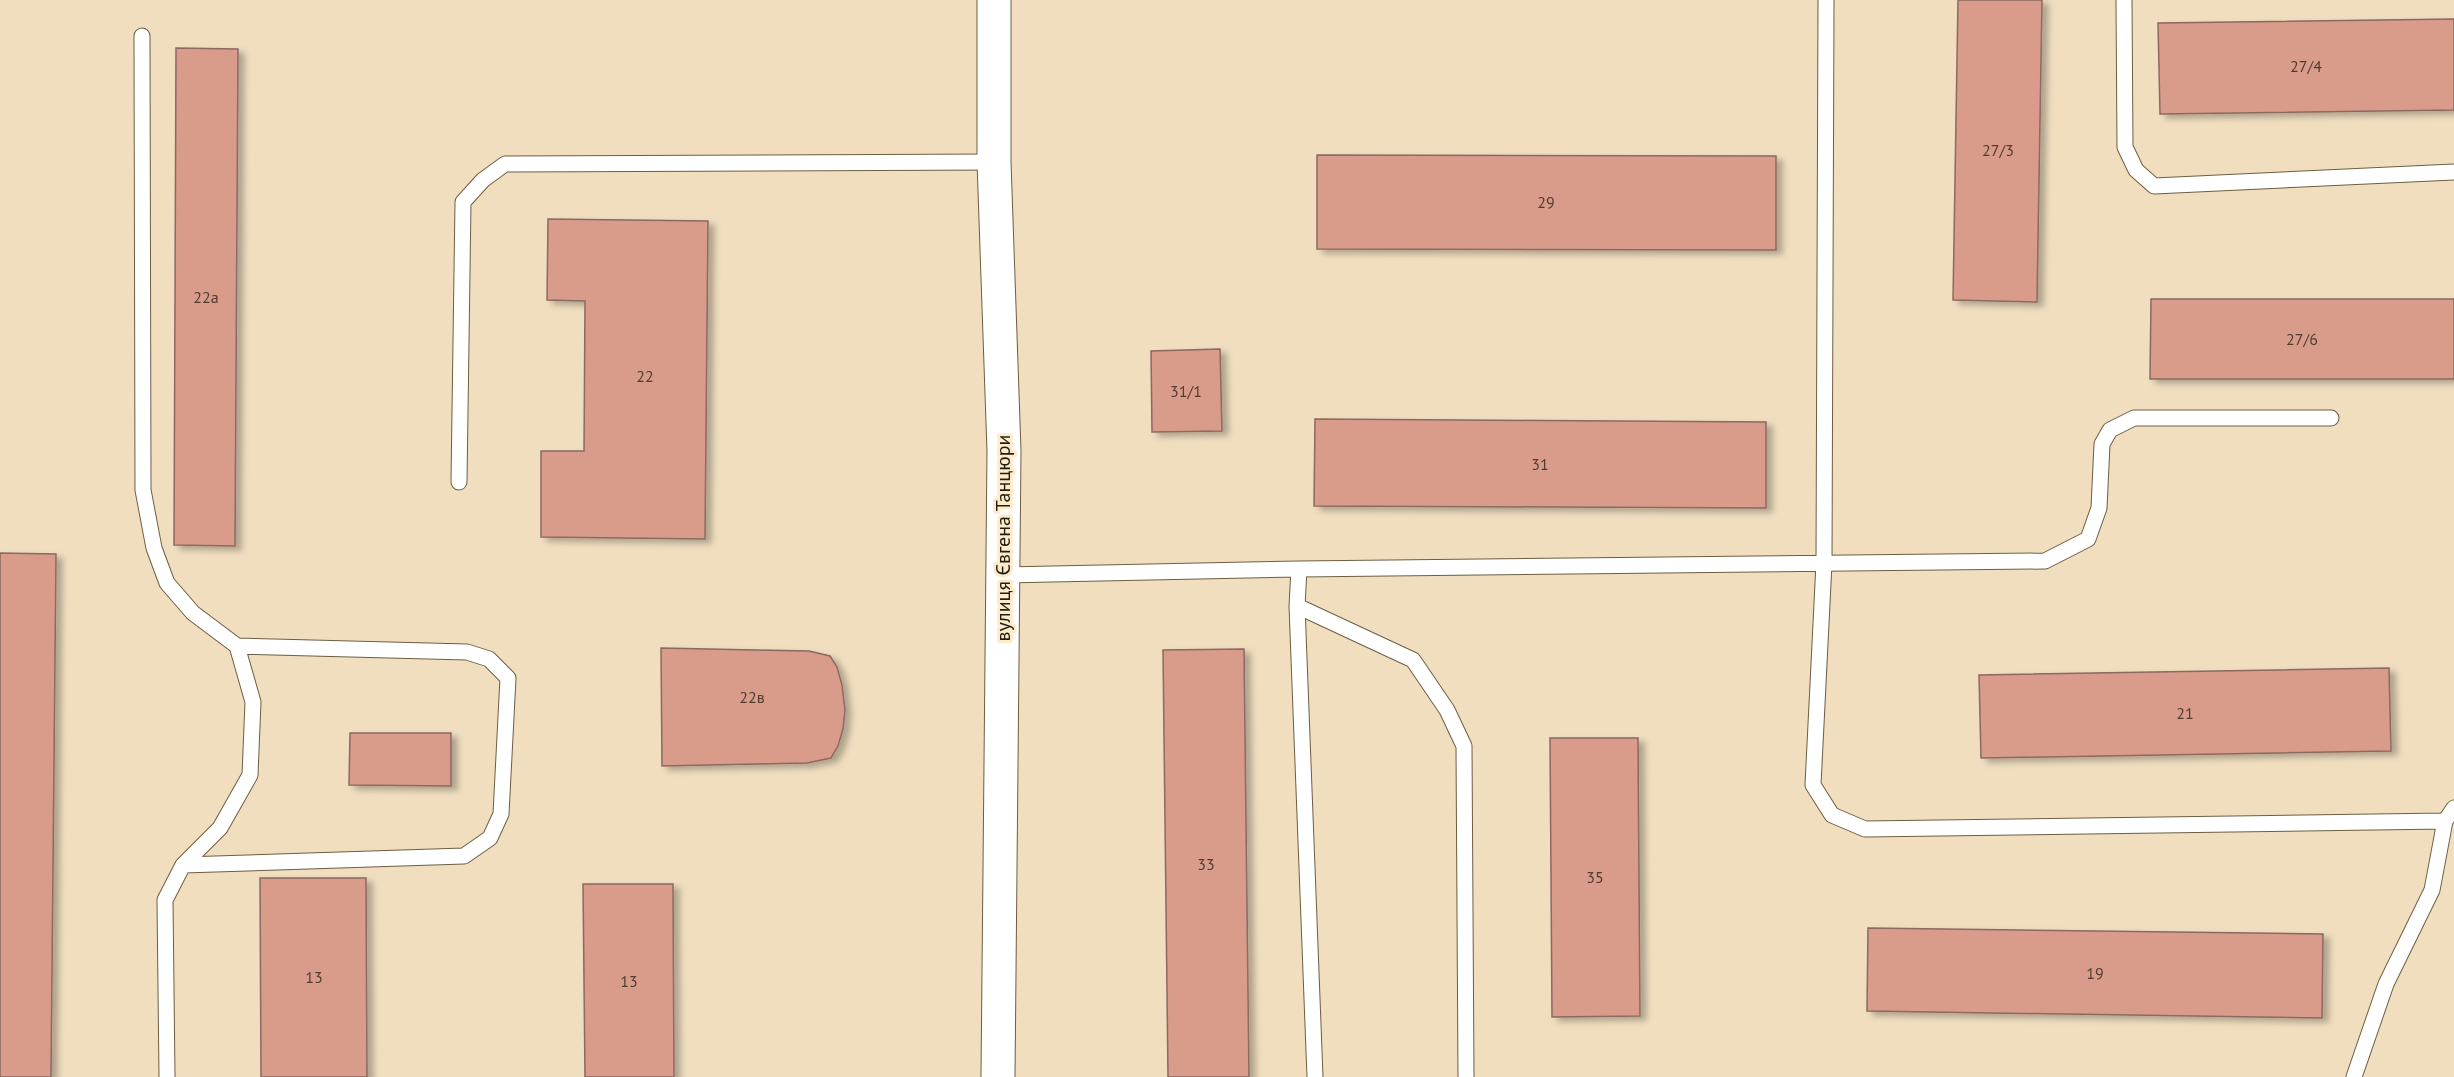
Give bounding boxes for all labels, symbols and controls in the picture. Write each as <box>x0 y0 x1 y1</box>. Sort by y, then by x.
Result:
house number: 27/4 <box>2290 56 2322 76</box>
house number: 27/3 <box>1982 140 2014 160</box>
house number: 29 <box>1537 192 1555 212</box>
house number: 22а <box>193 287 219 307</box>
house number: 27/6 <box>2286 329 2318 349</box>
house number: 22 <box>636 366 654 386</box>
house number: 31/1 <box>1170 381 1202 401</box>
street label: вулиця Євгена Танцюри <box>990 435 1016 641</box>
house number: 31 <box>1531 454 1549 474</box>
house number: 22в <box>739 687 765 707</box>
house number: 21 <box>2176 703 2194 723</box>
house number: 33 <box>1197 854 1215 874</box>
house number: 35 <box>1586 867 1604 887</box>
house number: 19 <box>2086 963 2104 983</box>
house number: 13 <box>305 967 323 987</box>
house number: 13 <box>620 971 638 991</box>

